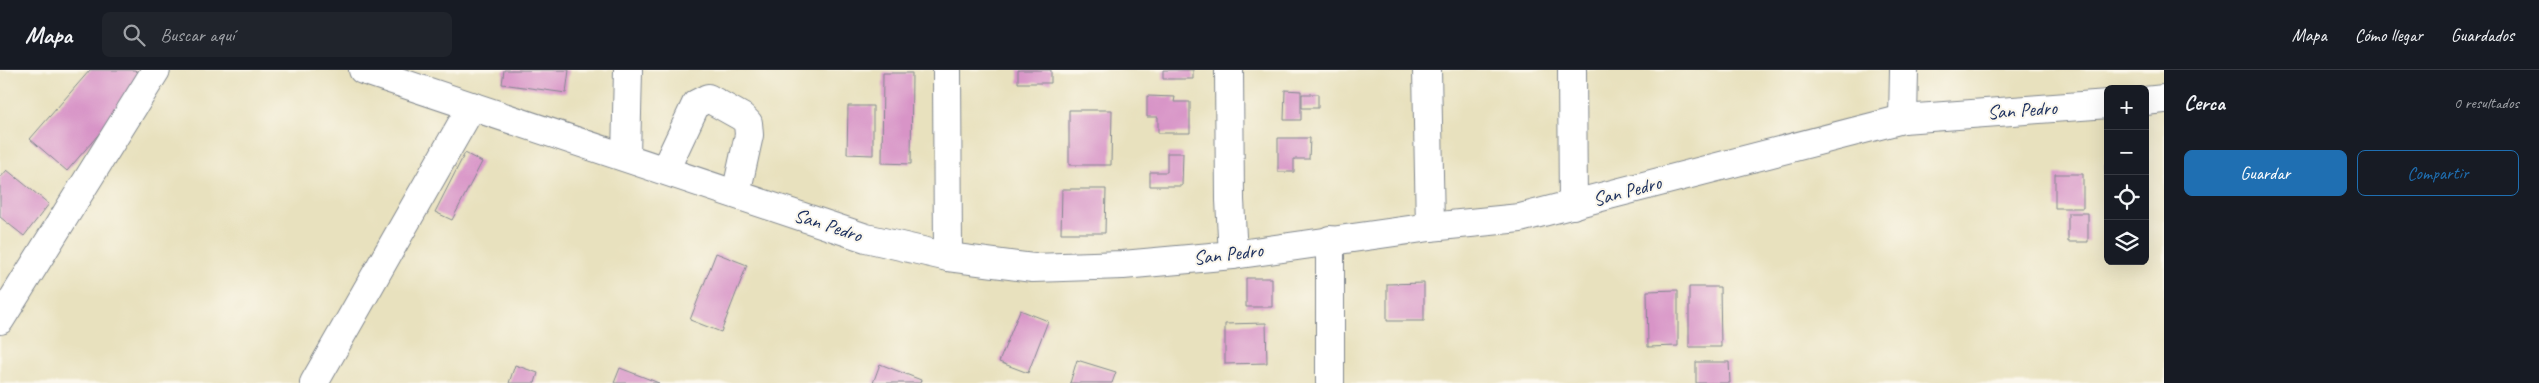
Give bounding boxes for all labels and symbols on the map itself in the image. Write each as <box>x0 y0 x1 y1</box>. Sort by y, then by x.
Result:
street label: San Pedro <box>1986 95 2059 125</box>
street label: San Pedro <box>1590 170 1665 212</box>
street label: San Pedro <box>791 202 866 248</box>
street label: San Pedro <box>1192 237 1265 271</box>

